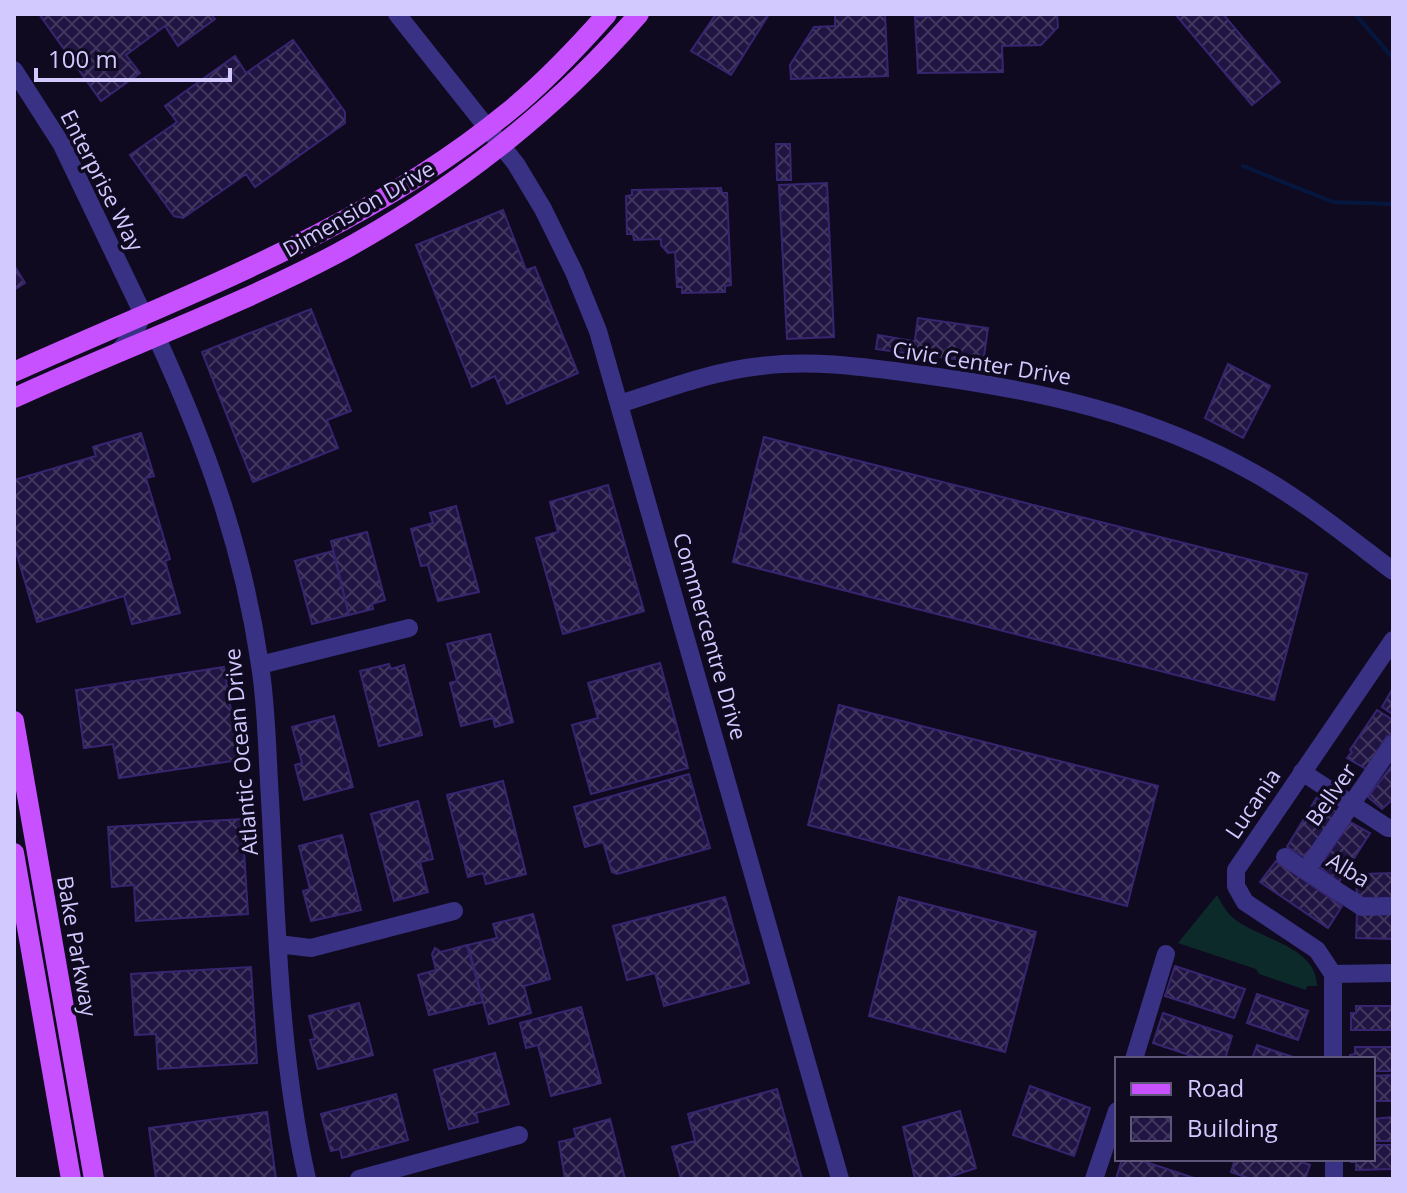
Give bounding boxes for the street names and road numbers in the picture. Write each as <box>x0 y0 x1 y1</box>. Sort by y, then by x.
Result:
street label: Enterprise Way <box>54 104 152 257</box>
street label: Dimension Drive <box>277 152 439 264</box>
street label: Civic Center Drive <box>890 333 1074 391</box>
street label: Commercentre Drive <box>667 529 755 743</box>
street label: Atlantic Ocean Drive <box>216 647 264 857</box>
street label: Bellver <box>1298 757 1362 831</box>
street label: Lucania <box>1217 762 1287 844</box>
street label: Alba <box>1322 845 1376 893</box>
street label: Bake Parkway <box>51 873 105 1020</box>

